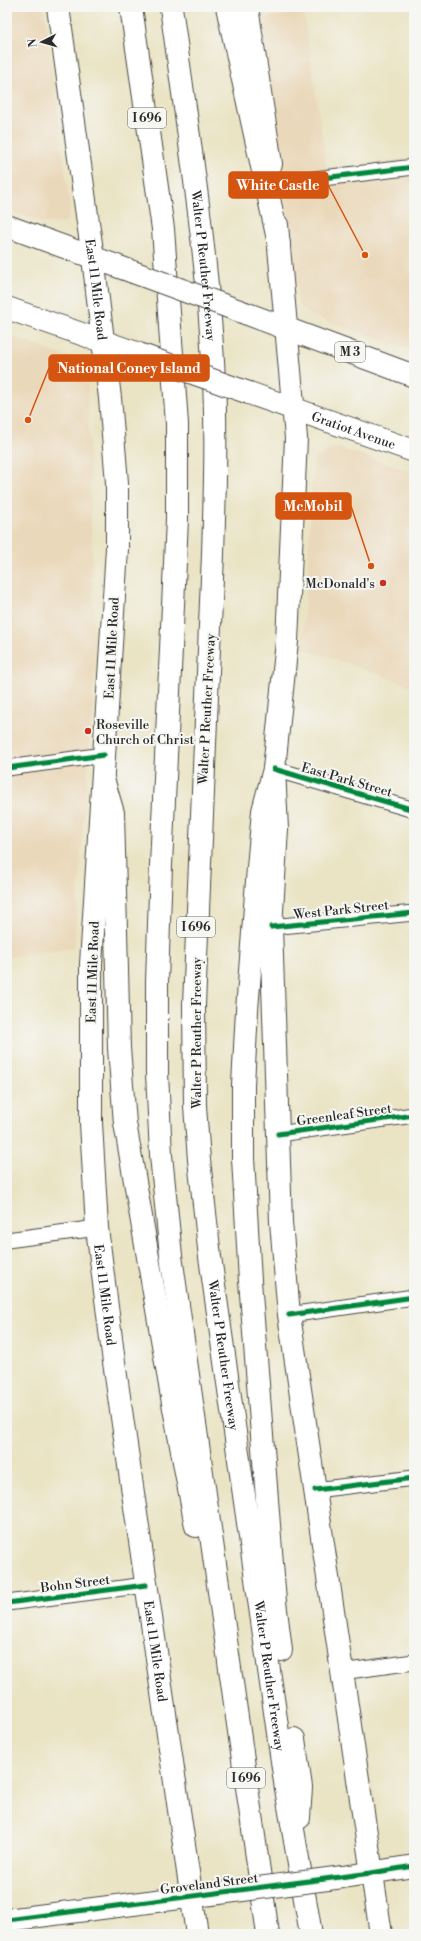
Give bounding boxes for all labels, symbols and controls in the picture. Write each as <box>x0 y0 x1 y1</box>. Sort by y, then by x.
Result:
north arrow <box>22 22 62 62</box>
text: N <box>26 38 40 48</box>
road number: I 696 <box>128 108 166 128</box>
callout: White Castle <box>229 172 328 198</box>
text: White Castle <box>235 177 320 195</box>
street label: Walter P Reuther Freeway <box>187 189 219 343</box>
street label: East 11 Mile Road <box>81 238 110 342</box>
road number: M 3 <box>335 342 365 362</box>
callout: National Coney Island <box>49 355 209 381</box>
text: National Coney Island <box>57 360 201 378</box>
street label: Gratiot Avenue <box>309 409 398 453</box>
callout: McMobil <box>276 493 351 519</box>
text: McMobil <box>283 498 343 516</box>
place label: McDonald's <box>305 576 375 592</box>
marker: McDonald's <box>378 578 388 588</box>
street label: East 11 Mile Road <box>101 596 123 699</box>
street label: Walter P Reuther Freeway <box>195 632 219 786</box>
place label: Roseville Church of Christ <box>96 717 195 748</box>
marker: Roseville Church of Christ <box>83 726 93 736</box>
street label: East Park Street <box>299 759 394 801</box>
street label: West Park Street <box>292 897 390 923</box>
road number: I 696 <box>177 917 215 937</box>
street label: East 11 Mile Road <box>83 920 103 1023</box>
street label: Walter P Reuther Freeway <box>189 957 205 1110</box>
street label: Greenleaf Street <box>296 1100 393 1130</box>
street label: East 11 Mile Road <box>90 1243 119 1347</box>
street label: Walter P Reuther Freeway <box>204 1278 242 1432</box>
street label: Bohn Street <box>38 1572 111 1596</box>
street label: Walter P Reuther Freeway <box>250 1599 288 1753</box>
street label: East 11 Mile Road <box>140 1600 170 1704</box>
road number: I 696 <box>227 1768 265 1788</box>
street label: Groveland Street <box>159 1870 259 1898</box>

